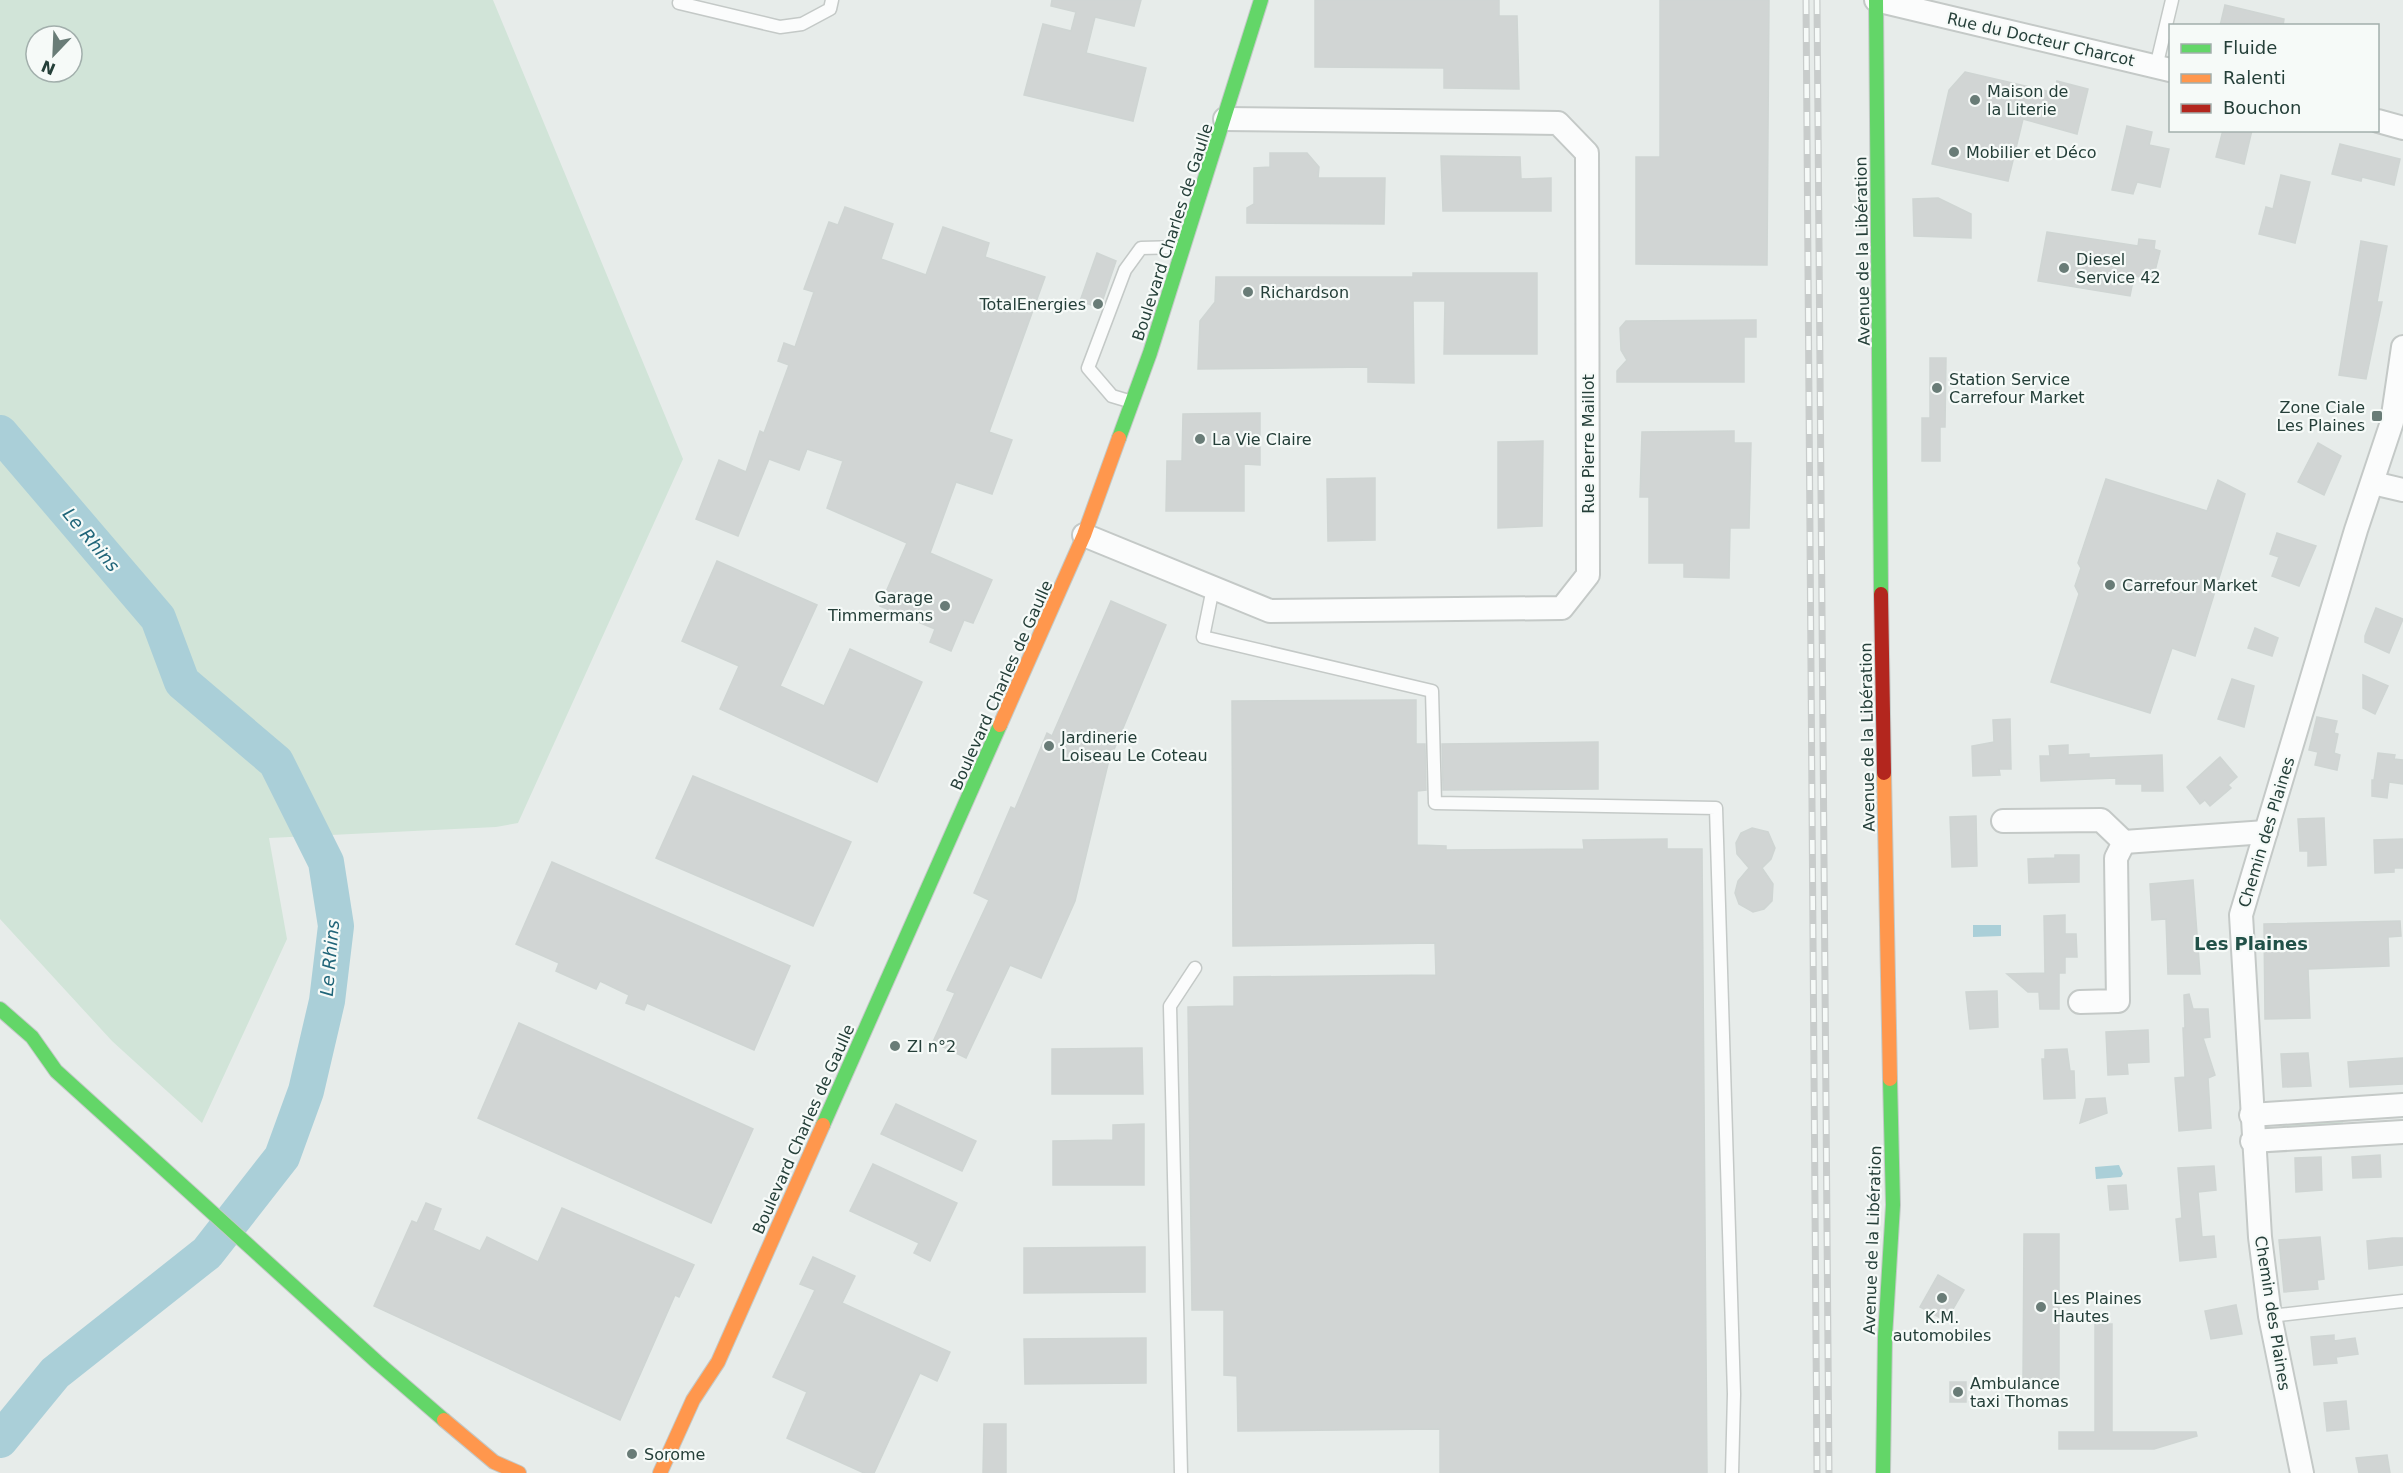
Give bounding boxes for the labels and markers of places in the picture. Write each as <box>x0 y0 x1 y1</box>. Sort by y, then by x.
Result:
place label: Maison de la Literie <box>1987 82 2068 119</box>
marker: Maison de la Literie <box>1968 93 1982 107</box>
place label: Mobilier et Déco <box>1966 143 2097 162</box>
marker: Mobilier et Déco <box>1947 145 1961 159</box>
place label: Diesel Service 42 <box>2076 250 2161 287</box>
marker: Diesel Service 42 <box>2057 261 2071 275</box>
place label: Richardson <box>1260 283 1349 302</box>
marker: Richardson <box>1241 285 1255 299</box>
place label: TotalEnergies <box>978 295 1086 314</box>
marker: TotalEnergies <box>1091 297 1105 311</box>
place label: Station Service Carrefour Market <box>1949 370 2085 407</box>
marker: Station Service Carrefour Market <box>1930 381 1944 395</box>
place label: Zone Ciale Les Plaines <box>2276 398 2365 435</box>
marker: Zone Ciale Les Plaines <box>2370 409 2384 423</box>
place label: La Vie Claire <box>1212 430 1312 449</box>
marker: La Vie Claire <box>1193 432 1207 446</box>
place label: Carrefour Market <box>2122 576 2258 595</box>
marker: Carrefour Market <box>2103 578 2117 592</box>
place label: Garage Timmermans <box>827 588 933 625</box>
marker: Garage Timmermans <box>938 599 952 613</box>
place label: Jardinerie Loiseau Le Coteau <box>1060 728 1208 765</box>
marker: Jardinerie Loiseau Le Coteau <box>1042 739 1056 753</box>
place label: ZI n°2 <box>907 1037 956 1056</box>
marker: ZI n°2 <box>888 1039 902 1053</box>
place label: Les Plaines Hautes <box>2053 1289 2142 1326</box>
marker: K.M. automobiles <box>1935 1291 1949 1305</box>
marker: Les Plaines Hautes <box>2034 1300 2048 1314</box>
place label: K.M. automobiles <box>1893 1308 1991 1345</box>
place label: Ambulance taxi Thomas <box>1970 1374 2069 1411</box>
marker: Ambulance taxi Thomas <box>1951 1385 1965 1399</box>
place label: Sorome <box>644 1445 705 1464</box>
marker: Sorome <box>625 1447 639 1461</box>

